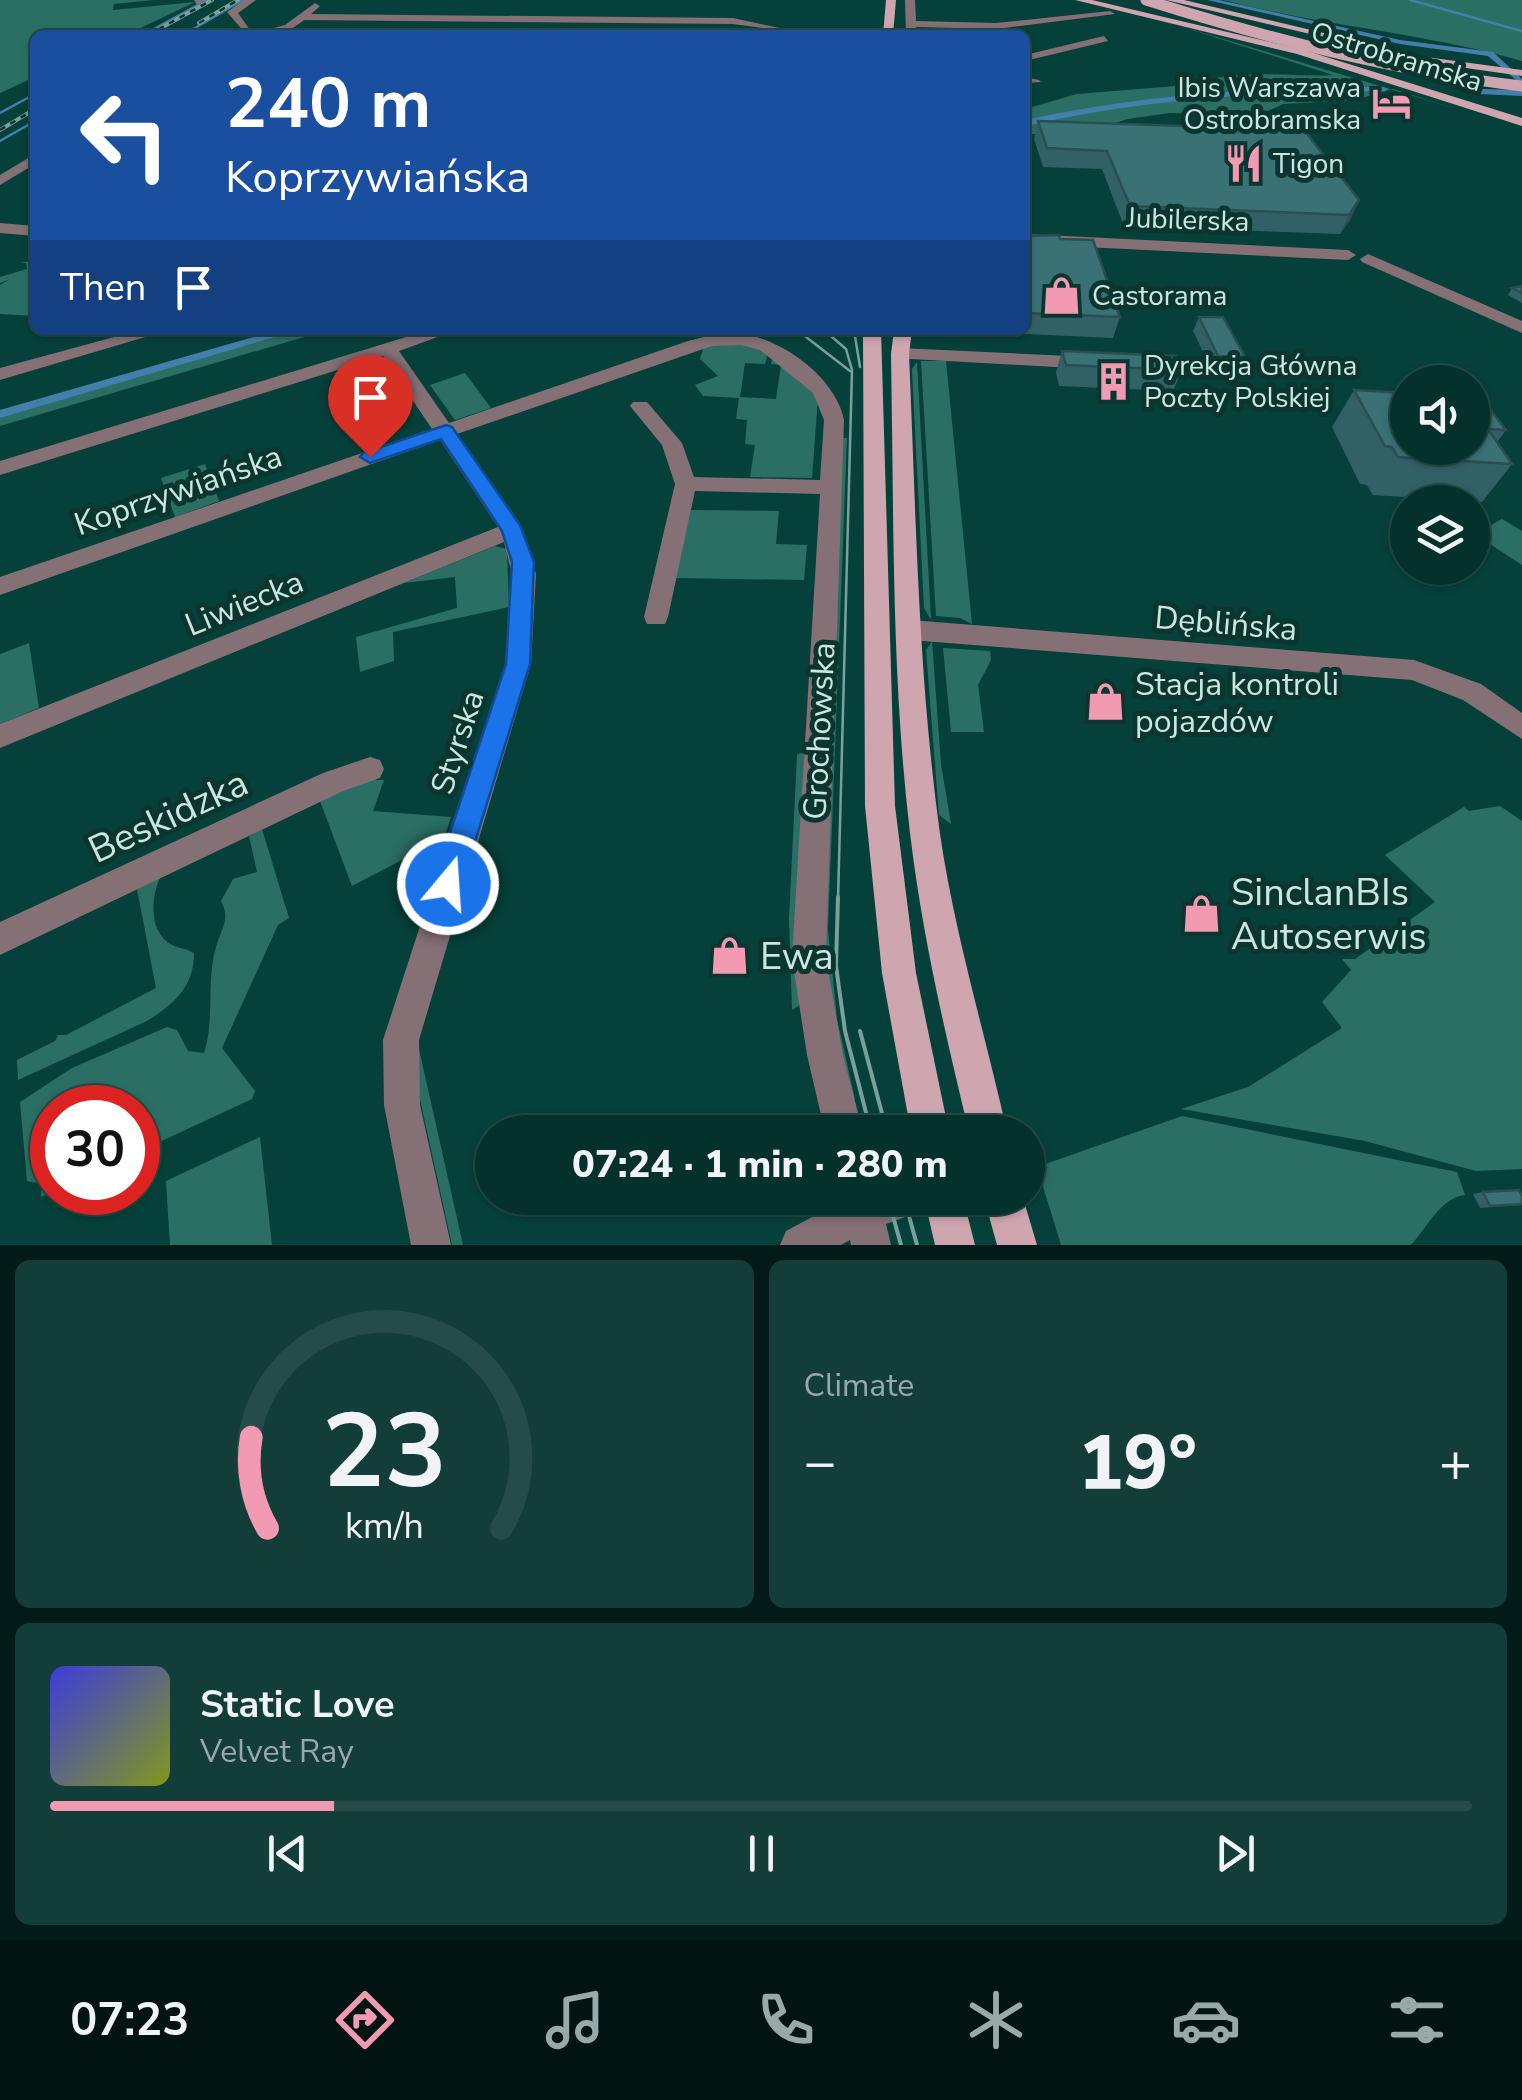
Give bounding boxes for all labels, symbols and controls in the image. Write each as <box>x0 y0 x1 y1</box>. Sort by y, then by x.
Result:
street label: Ostrobramska <box>1306 13 1487 101</box>
text: 240 m <box>225 56 431 152</box>
place label: Ibis Warszawa Ostrobramska <box>1177 69 1361 139</box>
icon: left <box>60 70 190 200</box>
hotel icon: Ibis Warszawa Ostrobramska <box>1370 82 1412 124</box>
restaurant icon: Tigon <box>1222 142 1264 184</box>
place label: Tigon <box>1273 145 1344 183</box>
text: Koprzywiańska <box>225 147 530 208</box>
street label: Jubilerska <box>1125 199 1250 241</box>
icon: arrive <box>166 260 221 315</box>
text: Then <box>60 262 146 313</box>
shop icon: Castorama <box>1041 274 1083 316</box>
place label: Castorama <box>1092 277 1227 315</box>
place label: Dyrekcja Główna Poczty Polskiej <box>1144 347 1357 417</box>
pin <box>328 355 413 458</box>
building icon: Dyrekcja Główna Poczty Polskiej <box>1093 360 1135 402</box>
map controls <box>1390 365 1490 585</box>
button: sound <box>1390 365 1490 465</box>
icon: arrive <box>343 370 398 425</box>
street label: Koprzywiańska <box>69 435 288 546</box>
button: layers <box>1390 485 1490 585</box>
street label: Liwiecka <box>179 560 310 647</box>
street label: Dęblińska <box>1153 596 1299 651</box>
street label: Grochowska <box>793 641 846 821</box>
place label: Stacja kontroli pojazdów <box>1135 663 1339 743</box>
shop icon: Stacja kontroli pojazdów <box>1084 681 1126 723</box>
street label: Styrska <box>421 685 494 800</box>
street label: Beskidzka <box>80 757 256 876</box>
position arrow <box>396 832 500 936</box>
place label: SinclanBIs Autoserwis <box>1231 867 1427 962</box>
shop icon: SinclanBIs Autoserwis <box>1180 893 1222 935</box>
place label: Ewa <box>760 931 834 982</box>
shop icon: Ewa <box>709 935 751 977</box>
speed limit sign: 30 <box>30 1085 160 1215</box>
text: 07:24 · 1 min · 280 m <box>572 1139 948 1190</box>
text: Climate <box>804 1364 914 1407</box>
text: 23 <box>322 1381 447 1523</box>
text: 19° <box>1078 1412 1197 1514</box>
text: − <box>804 1425 837 1500</box>
text: + <box>1439 1425 1472 1500</box>
text: km/h <box>345 1502 424 1551</box>
text: Static Love <box>200 1679 395 1730</box>
text: Velvet Ray <box>200 1730 354 1773</box>
icon: previous <box>260 1826 315 1881</box>
icon: pause <box>734 1826 789 1881</box>
icon: next <box>1208 1826 1263 1881</box>
icon: directions <box>330 1985 400 2055</box>
icon: music <box>540 1985 610 2055</box>
icon: phone <box>751 1985 821 2055</box>
icon: climate <box>961 1985 1031 2055</box>
icon: car <box>1171 1985 1241 2055</box>
icon: filters <box>1382 1985 1452 2055</box>
text: 07:23 <box>70 1990 189 2051</box>

